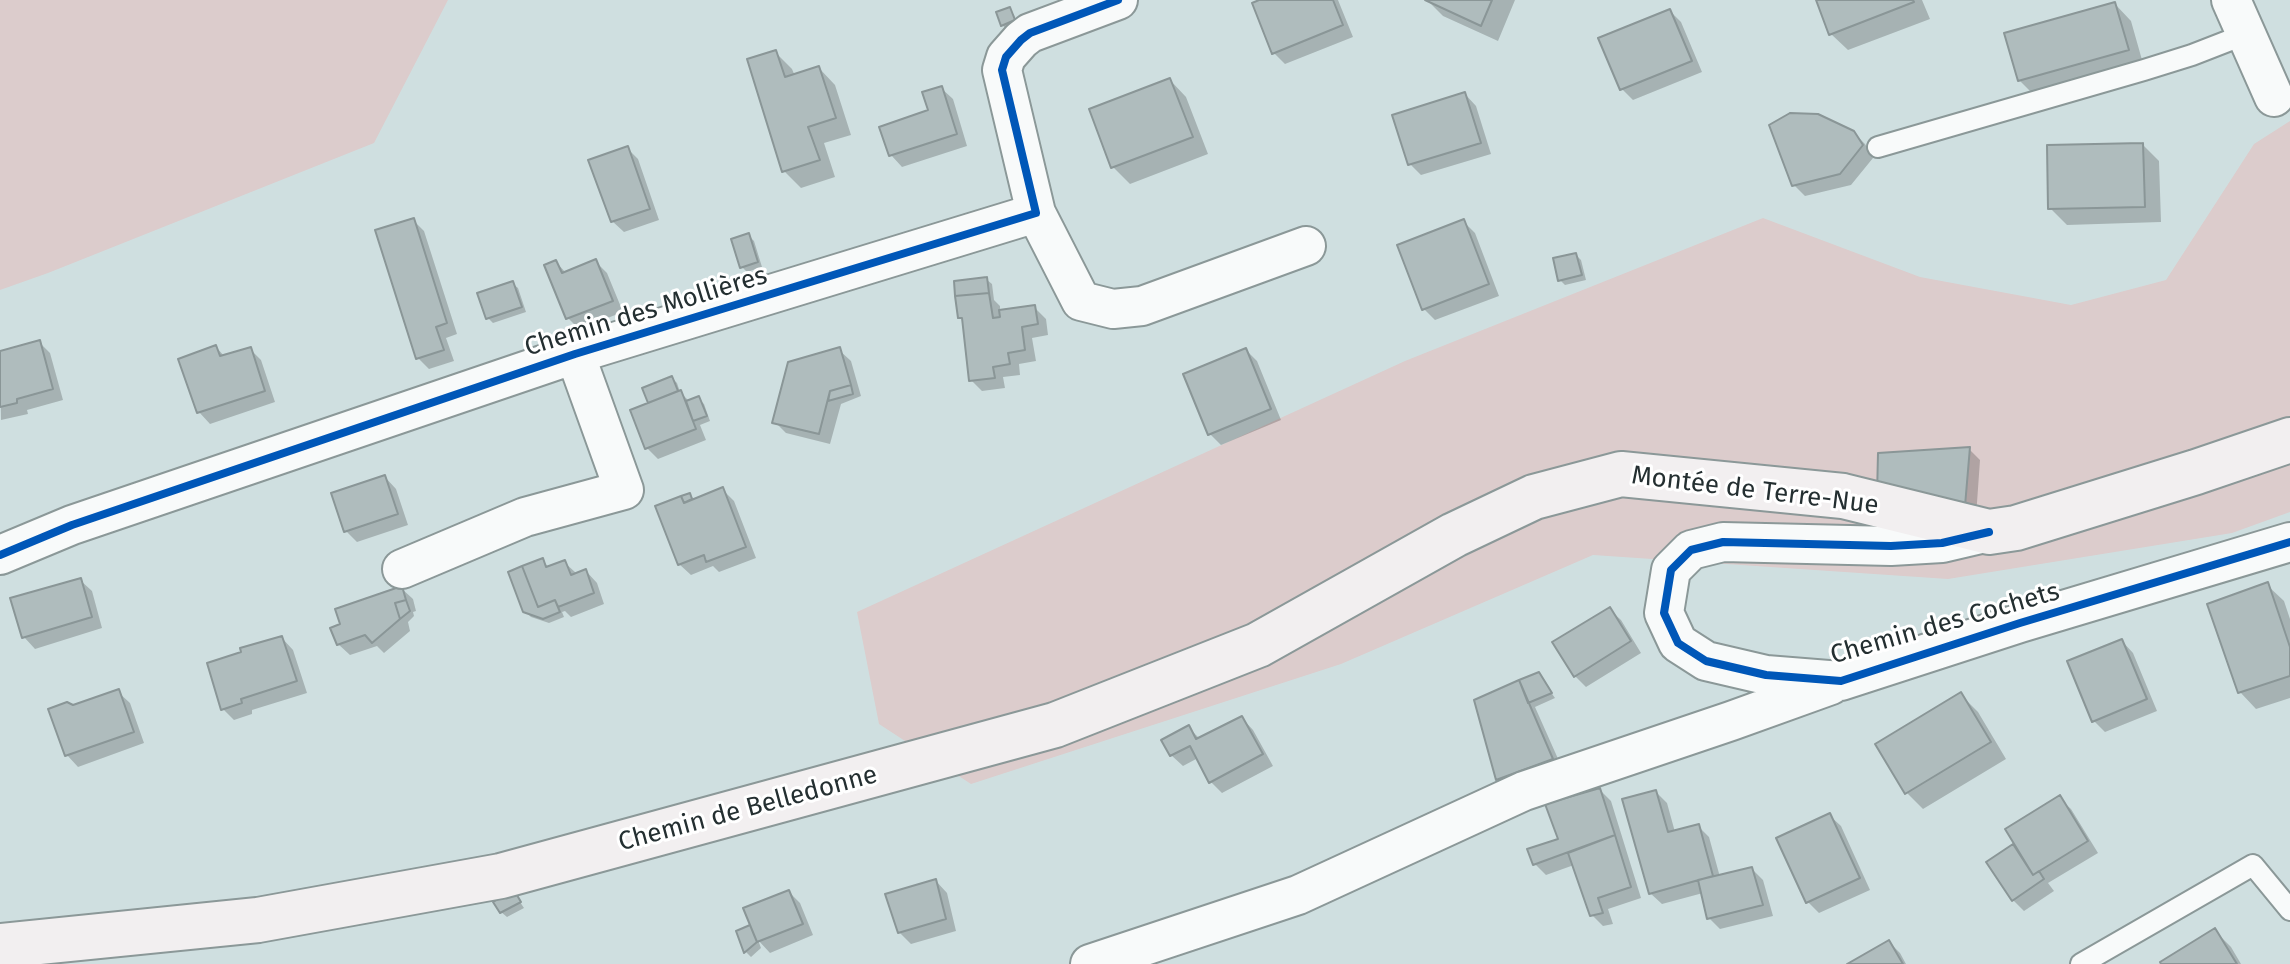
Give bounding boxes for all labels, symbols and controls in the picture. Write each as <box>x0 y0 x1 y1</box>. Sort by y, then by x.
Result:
street label: Chemin des Mollières <box>521 260 771 364</box>
street label: Montée de Terre-Nue <box>1630 460 1880 522</box>
street label: Chemin des Cochets <box>1827 576 2063 672</box>
street label: Chemin de Belledonne <box>615 759 881 859</box>

